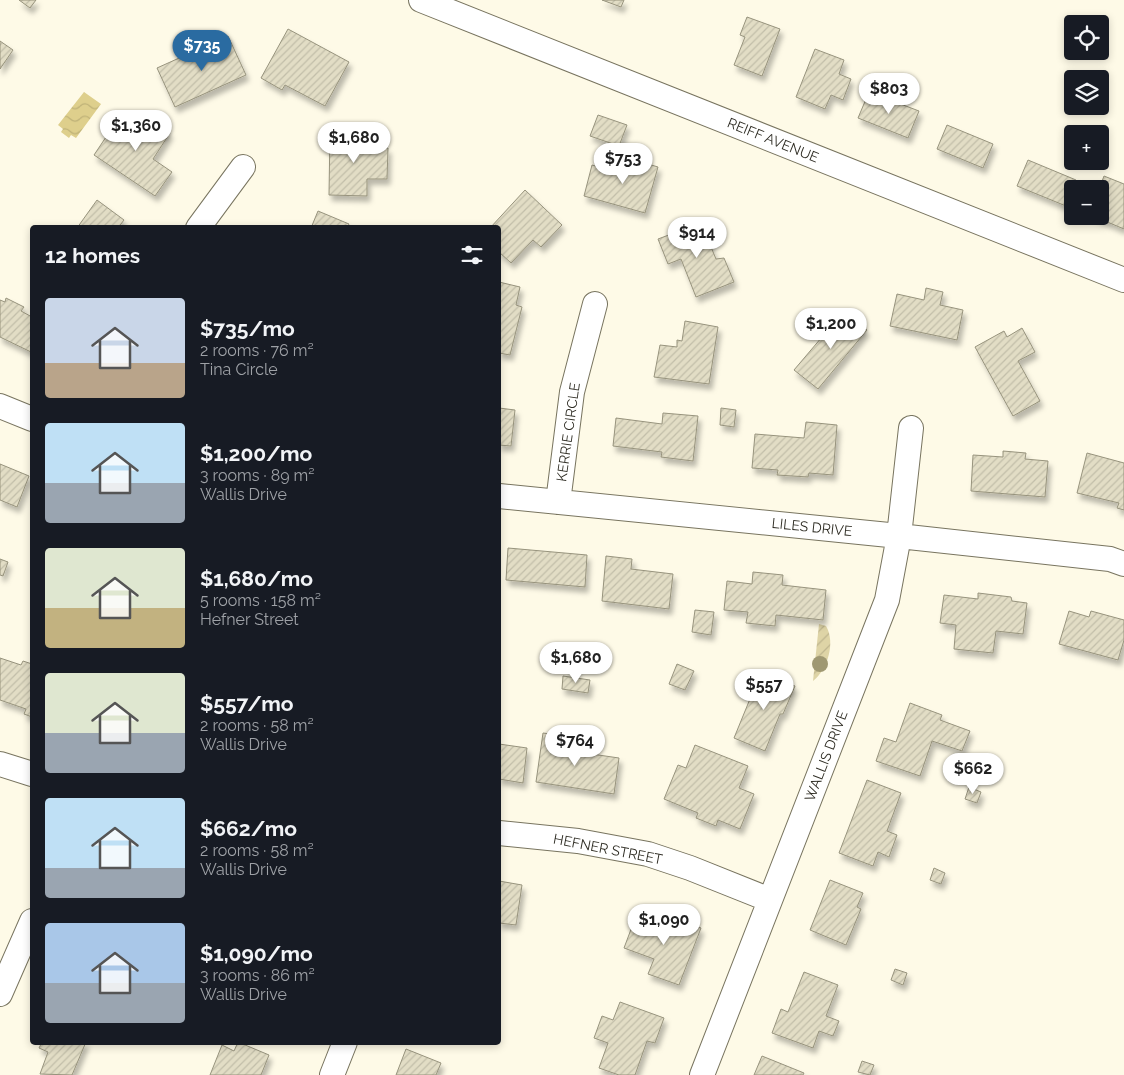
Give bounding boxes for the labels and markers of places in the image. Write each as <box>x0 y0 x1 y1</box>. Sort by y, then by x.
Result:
pin: $735 <box>172 30 232 72</box>
pin: $803 <box>859 72 919 115</box>
pin: $1,360 <box>95 110 177 152</box>
pin: $1,680 <box>313 121 395 164</box>
pin: $753 <box>593 142 653 185</box>
pin: $914 <box>667 216 727 259</box>
pin: $1,200 <box>790 308 872 350</box>
pin: $1,680 <box>535 642 617 684</box>
pin: $557 <box>734 668 794 711</box>
pin: $764 <box>545 724 605 767</box>
pin: $662 <box>943 752 1003 795</box>
pin: $1,090 <box>623 904 705 946</box>

